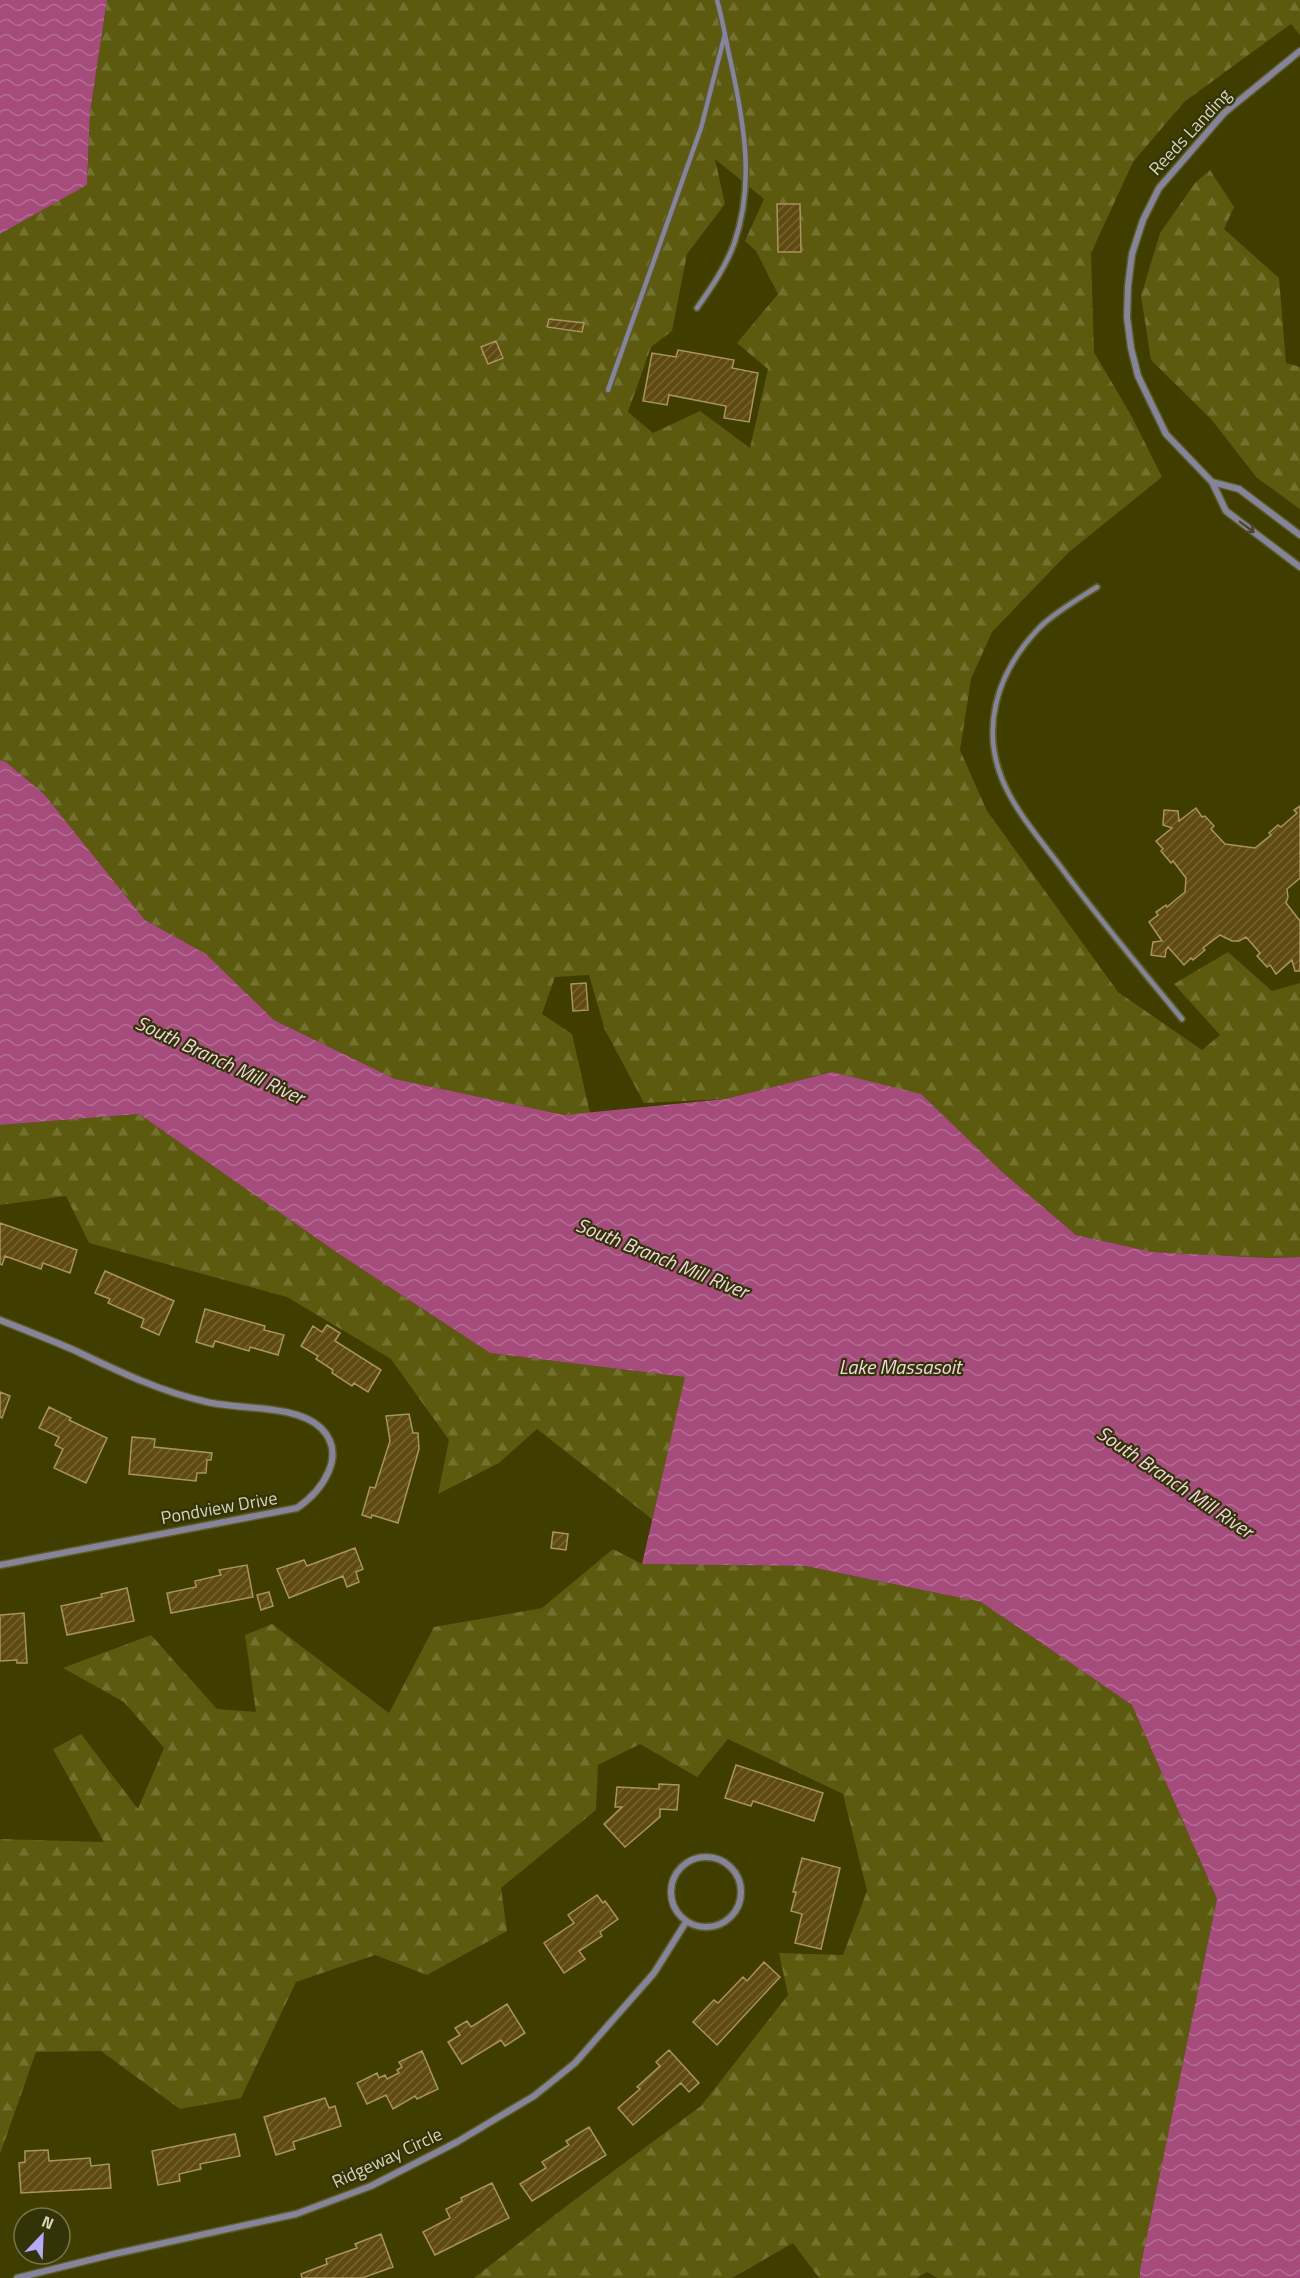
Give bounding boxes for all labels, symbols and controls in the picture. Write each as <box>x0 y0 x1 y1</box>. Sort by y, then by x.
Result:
street label: Reeds Landing <box>1142 82 1237 181</box>
one-way arrow <box>1238 520 1254 533</box>
water label: South Branch Mill River <box>131 1007 312 1113</box>
water label: South Branch Mill River <box>571 1209 755 1307</box>
water label: Lake Massasoit <box>839 1351 964 1382</box>
water label: South Branch Mill River <box>1091 1418 1262 1547</box>
street label: Pondview Drive <box>158 1484 279 1531</box>
street label: Ridgeway Circle <box>327 2120 446 2195</box>
north arrow <box>12 2206 72 2266</box>
text: N <box>38 2209 58 2235</box>

